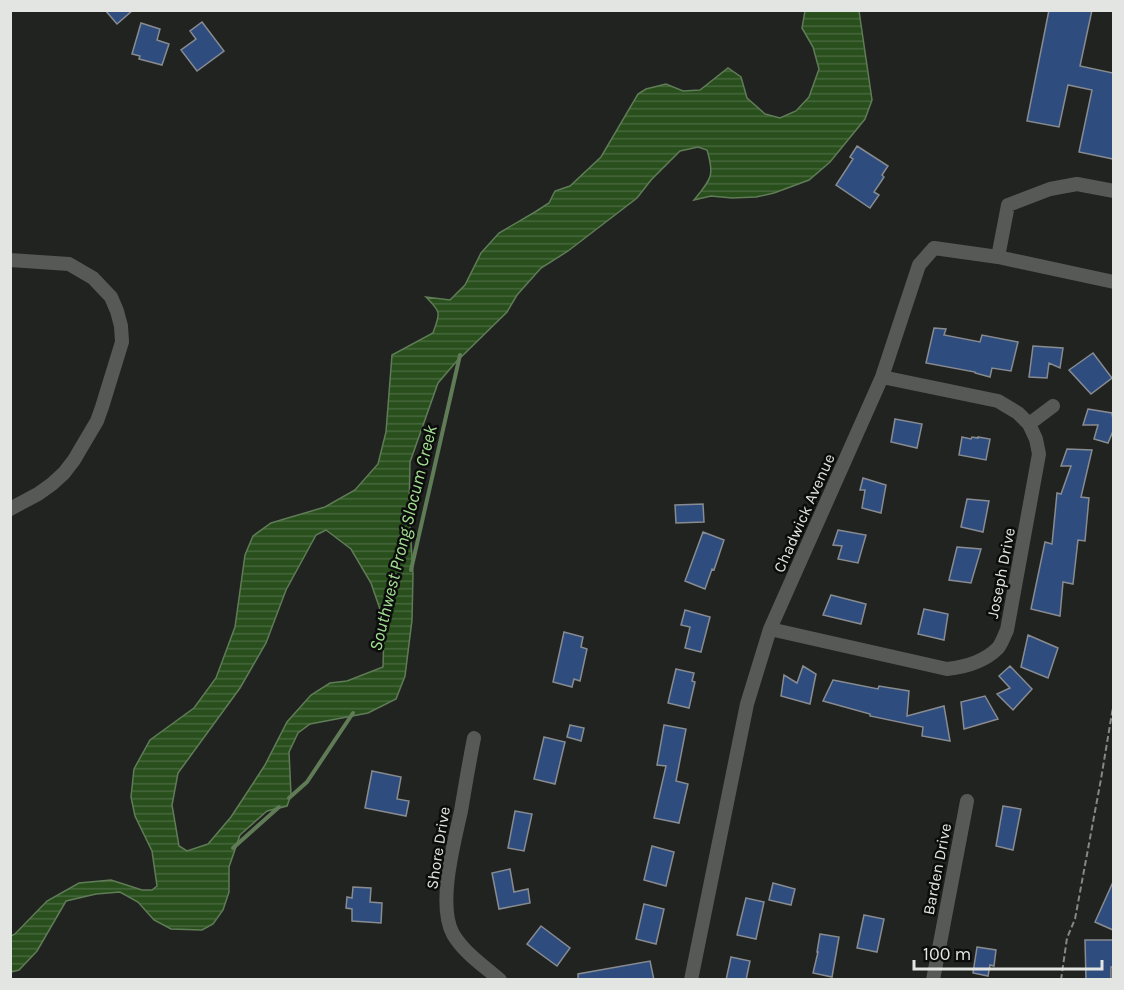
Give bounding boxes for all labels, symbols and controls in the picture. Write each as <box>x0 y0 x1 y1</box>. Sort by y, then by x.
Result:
water label: Southwest Prong Slocum Creek <box>364 422 442 653</box>
street label: Chadwick Avenue <box>769 451 839 575</box>
street label: Joseph Drive <box>983 526 1019 620</box>
street label: Shore Drive <box>422 805 454 891</box>
street label: Barden Drive <box>919 822 955 916</box>
scale bar <box>914 933 1102 971</box>
text: 100 m <box>923 943 971 965</box>

